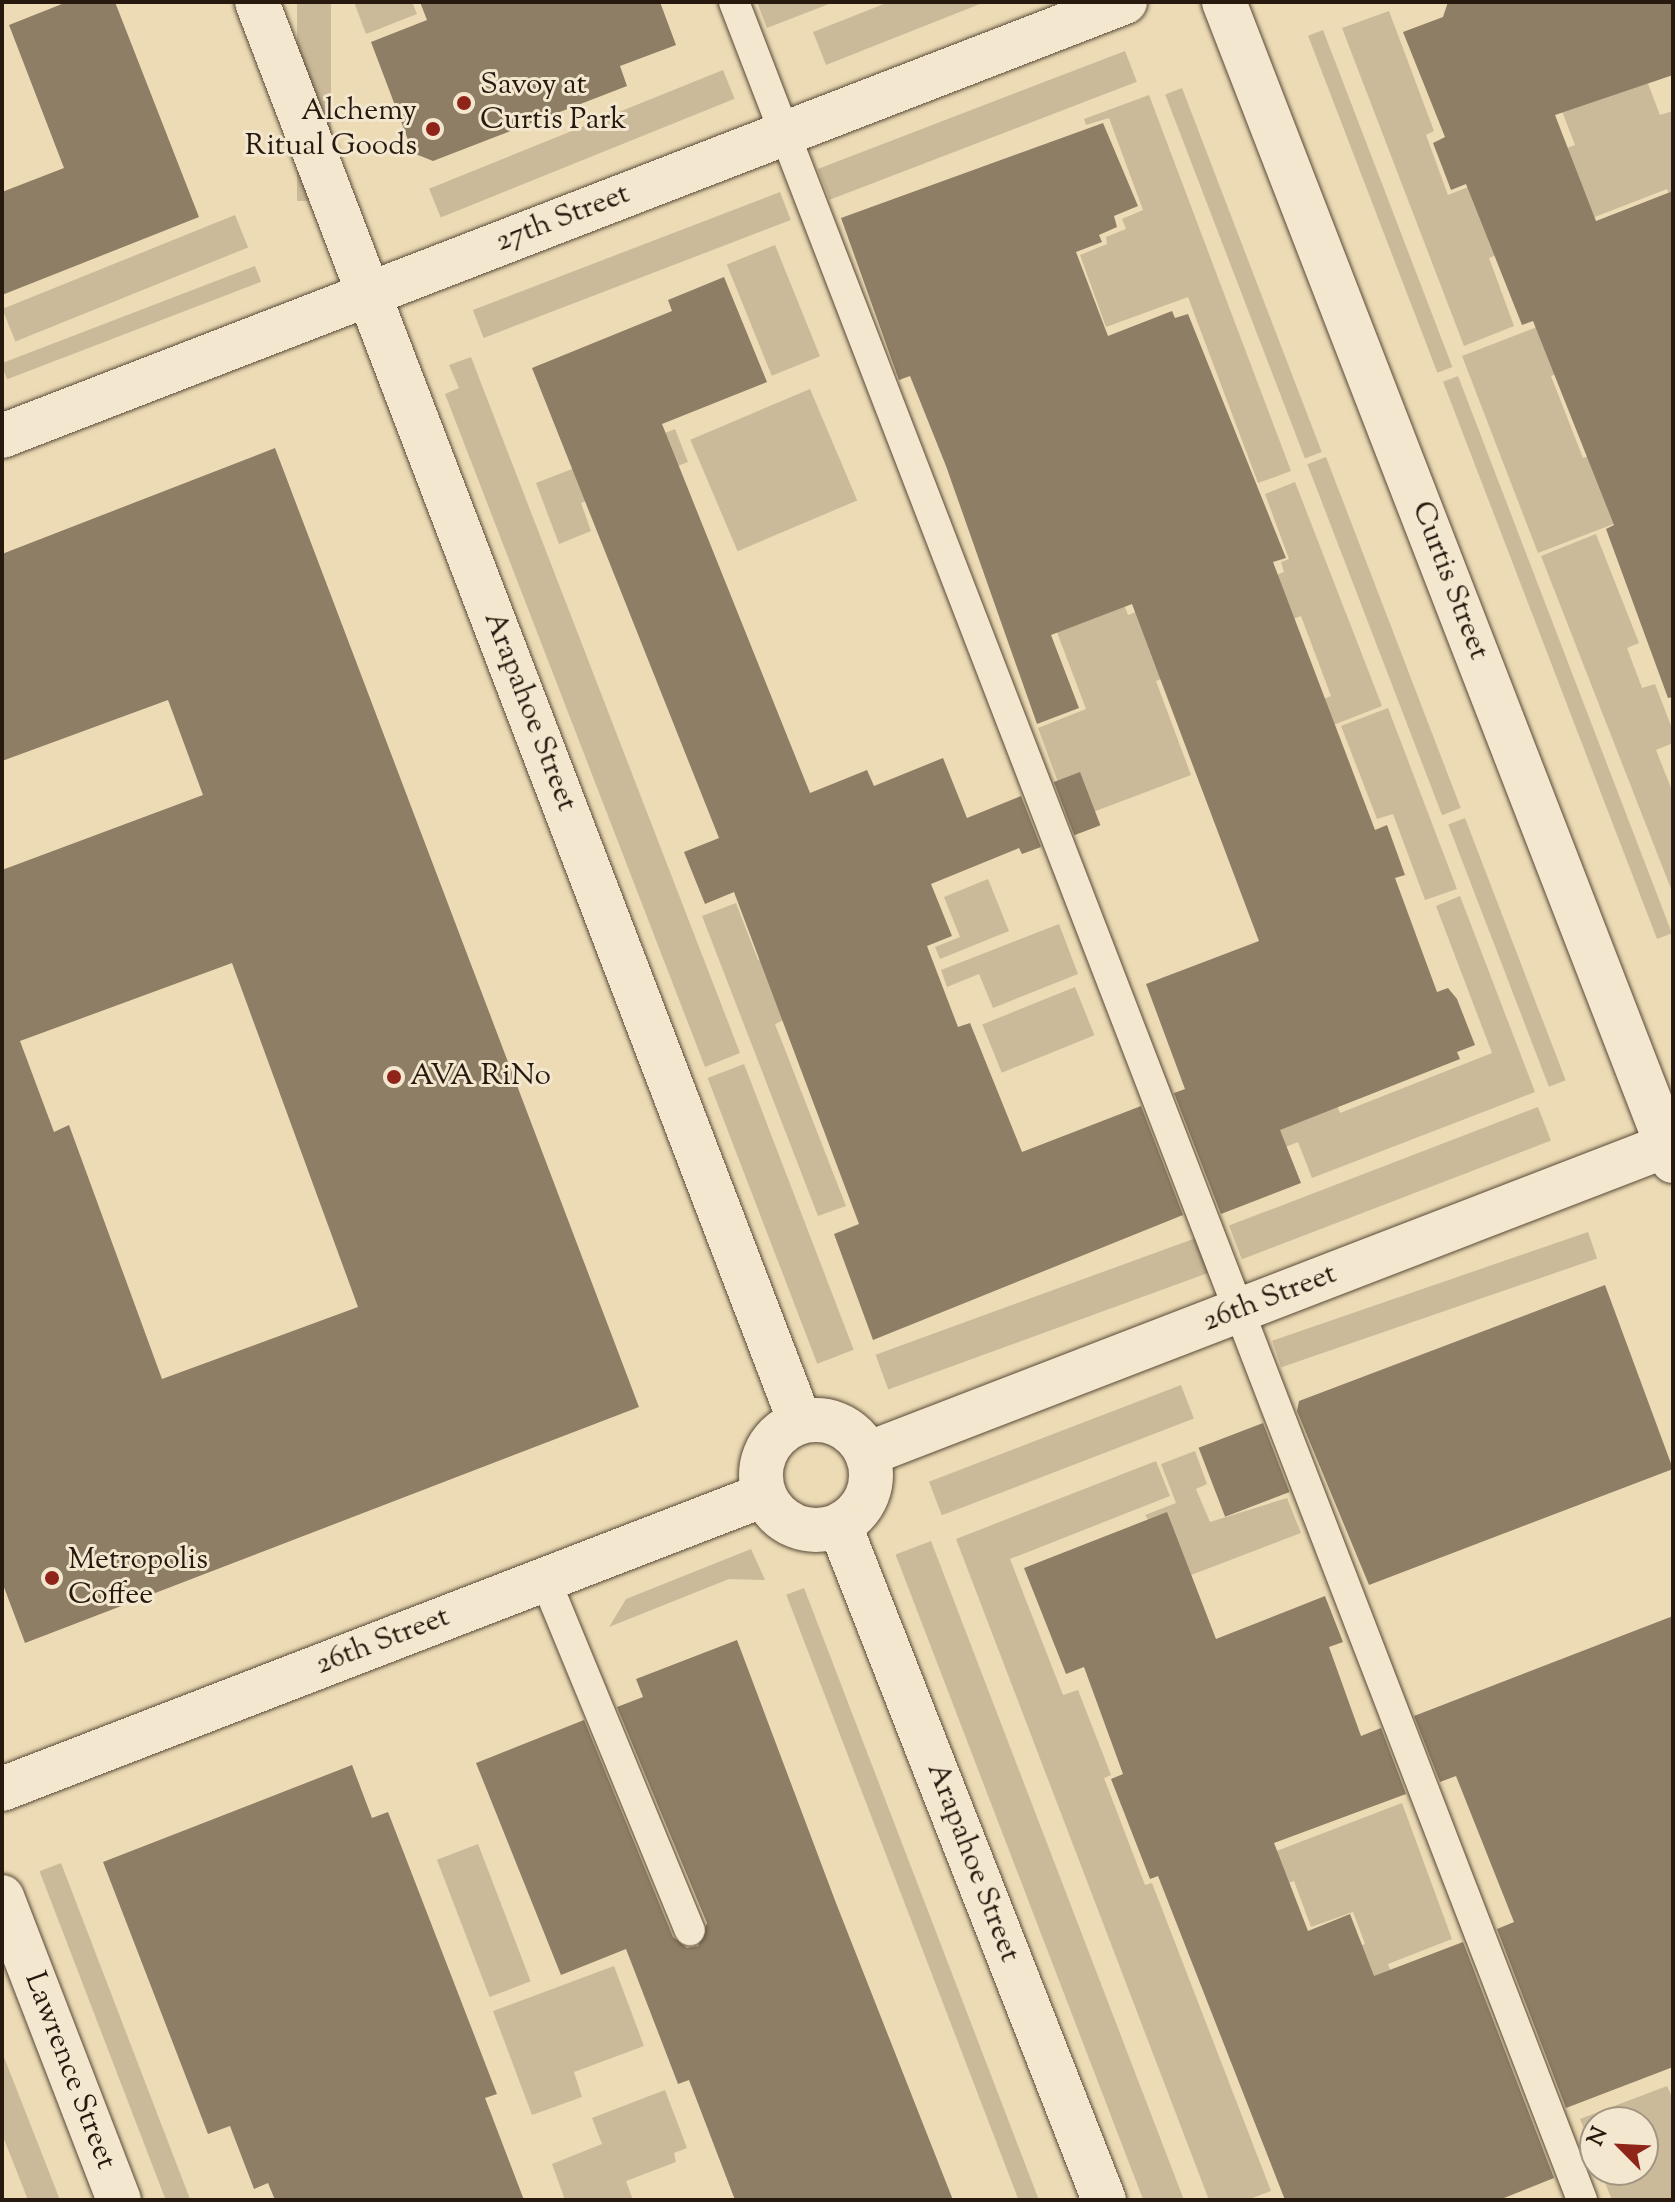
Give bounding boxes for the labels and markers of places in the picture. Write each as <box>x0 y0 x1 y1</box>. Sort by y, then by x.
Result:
place label: Savoy at Curtis Park <box>480 68 627 138</box>
place label: Alchemy Ritual Goods <box>245 94 417 164</box>
marker: Savoy at Curtis Park <box>455 94 473 112</box>
marker: Alchemy Ritual Goods <box>424 120 442 138</box>
place label: AVA RiNo <box>410 1059 551 1095</box>
marker: AVA RiNo <box>385 1068 403 1086</box>
place label: Metropolis Coffee <box>68 1543 208 1614</box>
marker: Metropolis Coffee <box>43 1569 61 1587</box>

